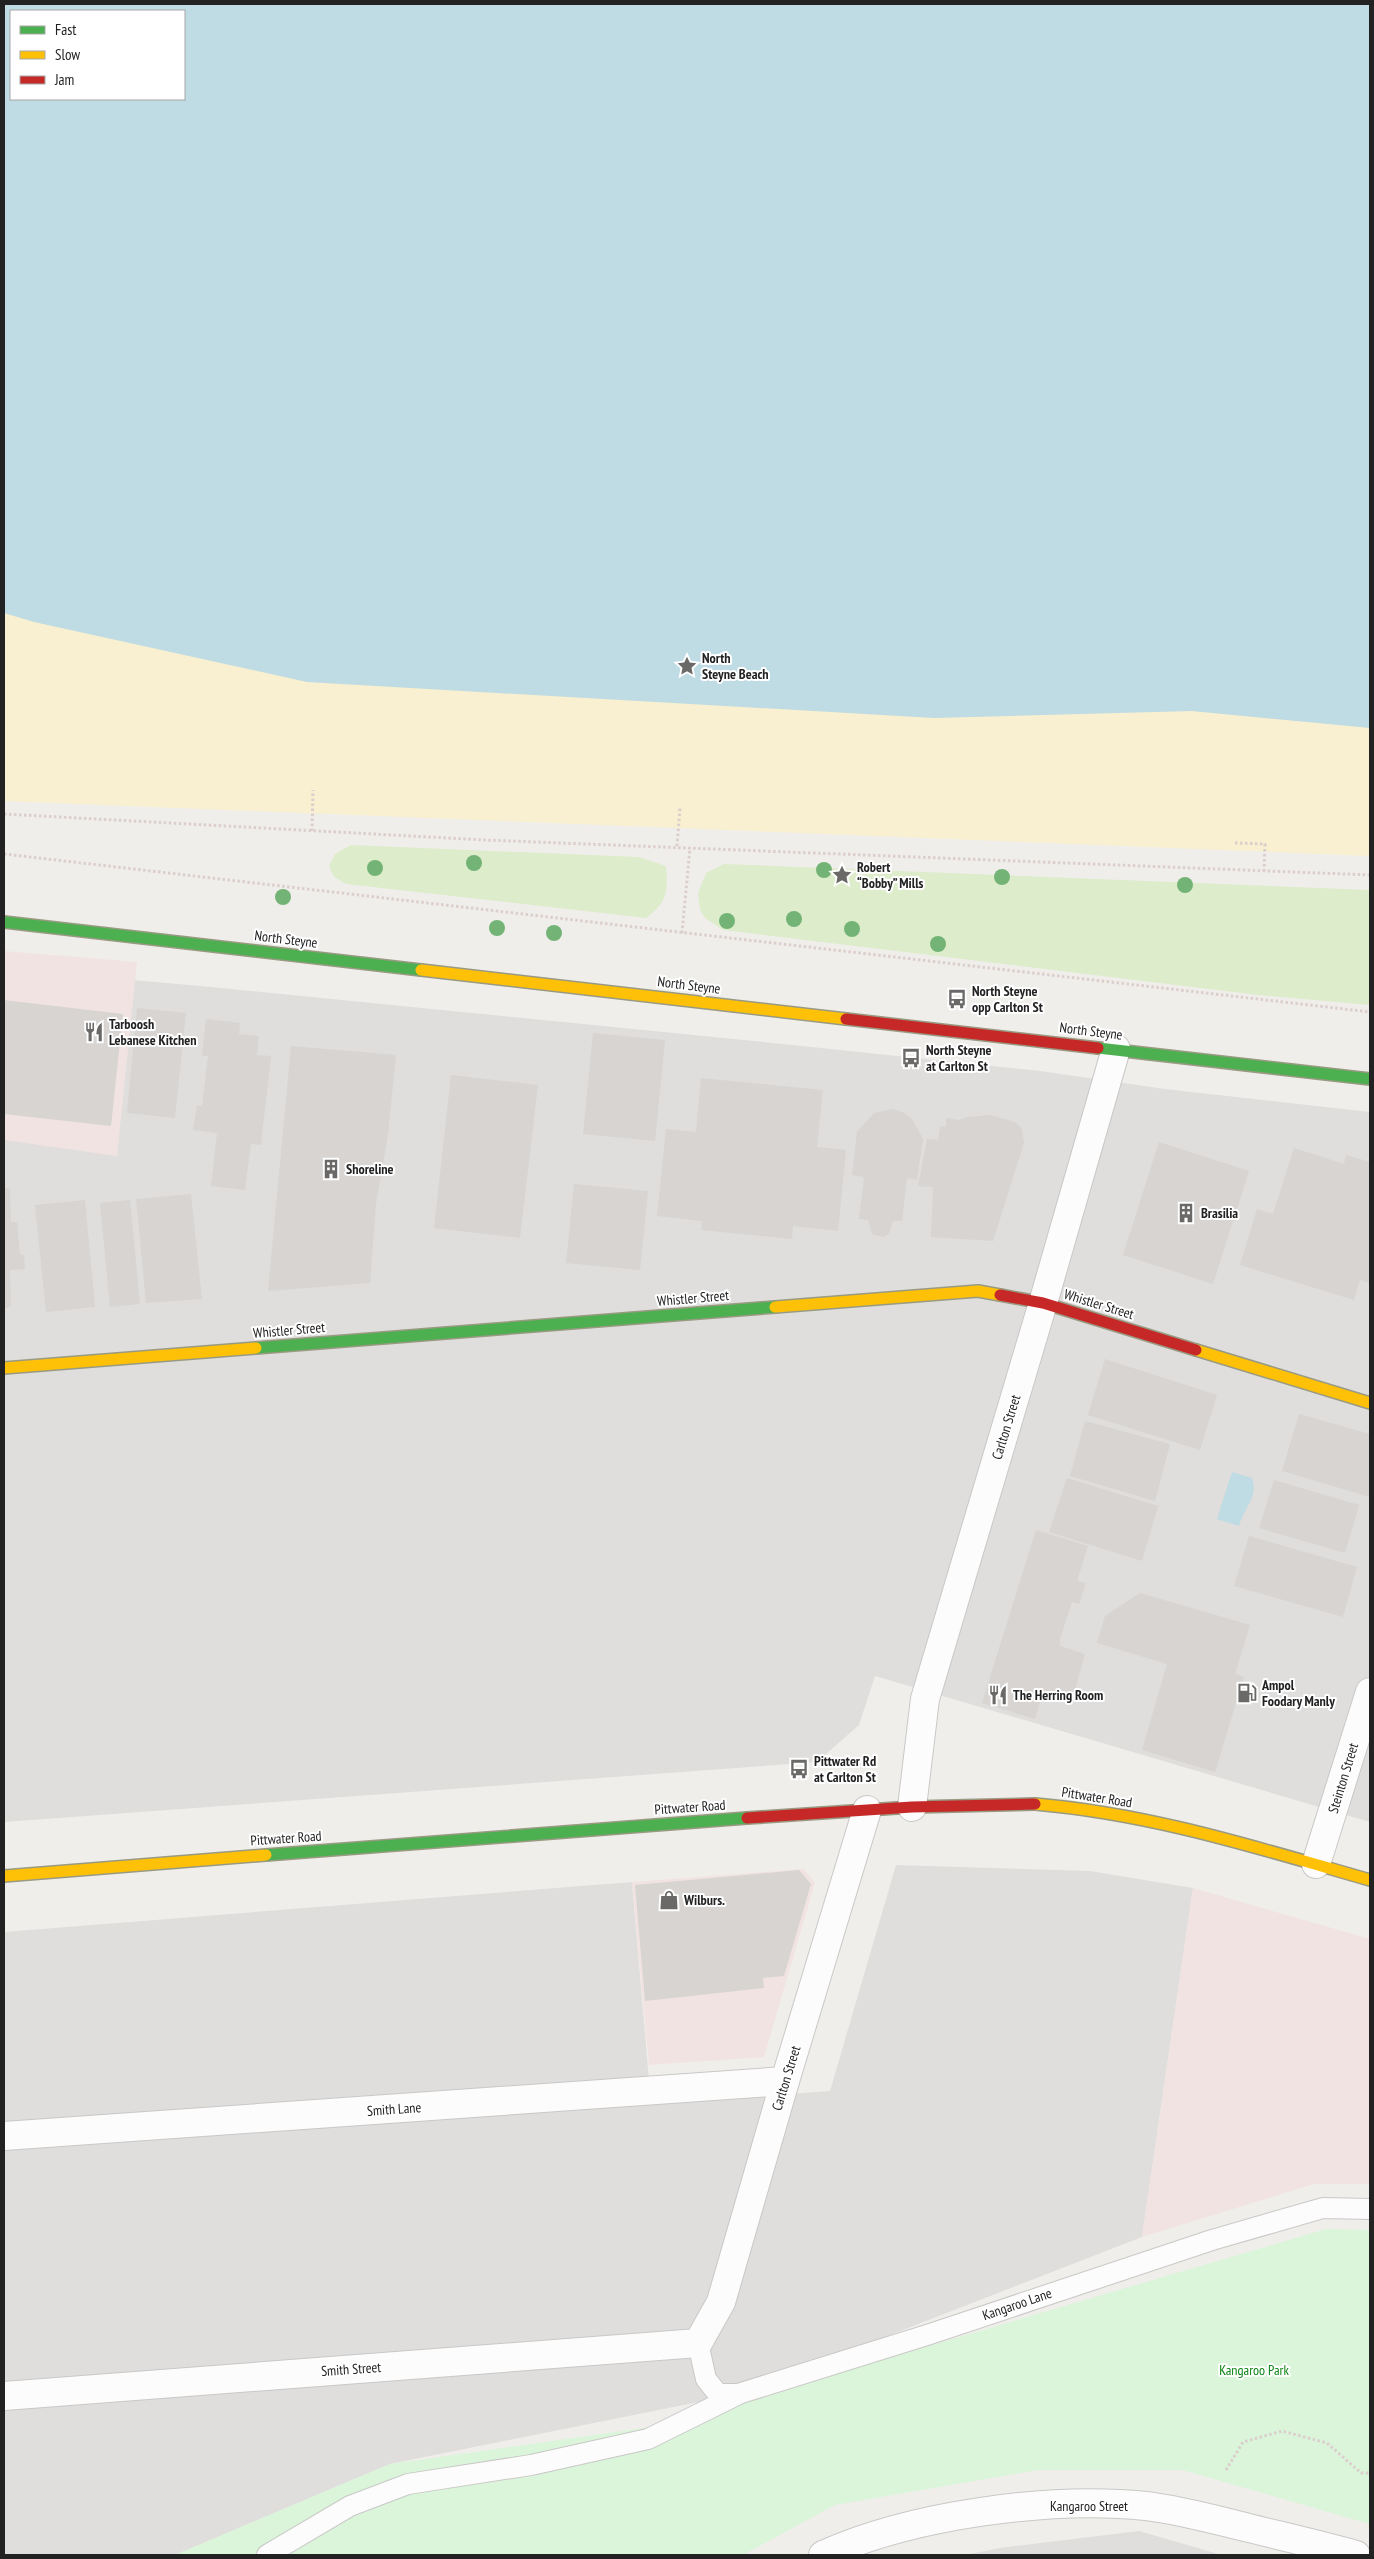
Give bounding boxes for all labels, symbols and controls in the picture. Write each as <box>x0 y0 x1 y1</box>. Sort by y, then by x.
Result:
legend <box>10 10 185 100</box>
text: Fast <box>55 20 76 39</box>
text: Slow <box>55 45 80 64</box>
text: Jam <box>54 70 74 89</box>
place label: North Steyne Beach <box>702 649 769 683</box>
place icon: North Steyne Beach <box>676 655 698 677</box>
place label: Robert “Bobby” Mills <box>857 858 924 892</box>
place icon: Robert “Bobby” Mills <box>831 864 853 886</box>
street label: North Steyne <box>254 926 319 952</box>
street label: North Steyne <box>657 972 722 998</box>
place label: North Steyne opp Carlton St <box>972 982 1043 1016</box>
bus stop icon: North Steyne opp Carlton St <box>946 988 968 1010</box>
place label: Tarboosh Lebanese Kitchen <box>109 1015 197 1049</box>
street label: North Steyne <box>1059 1018 1124 1044</box>
restaurant icon: Tarboosh Lebanese Kitchen <box>83 1021 105 1043</box>
place label: North Steyne at Carlton St <box>926 1041 991 1075</box>
bus stop icon: North Steyne at Carlton St <box>900 1047 922 1069</box>
building icon: Shoreline <box>320 1158 342 1180</box>
place label: Shoreline <box>346 1160 394 1178</box>
building icon: Brasilia <box>1175 1202 1197 1224</box>
place label: Brasilia <box>1201 1204 1238 1222</box>
street label: Whistler Street <box>1062 1285 1136 1323</box>
street label: Whistler Street <box>656 1286 730 1310</box>
street label: Whistler Street <box>252 1318 326 1342</box>
street label: Carlton Street <box>988 1392 1024 1462</box>
place label: Ampol Foodary Manly <box>1261 1676 1335 1710</box>
fuel station icon: Ampol Foodary Manly <box>1236 1682 1258 1704</box>
restaurant icon: The Herring Room <box>987 1684 1009 1706</box>
place label: The Herring Room <box>1013 1686 1103 1704</box>
street label: Steinton Street <box>1324 1741 1362 1815</box>
place label: Pittwater Rd at Carlton St <box>814 1752 876 1786</box>
bus stop icon: Pittwater Rd at Carlton St <box>788 1758 810 1780</box>
street label: Pittwater Road <box>1060 1783 1134 1811</box>
street label: Pittwater Road <box>654 1796 726 1818</box>
street label: Pittwater Road <box>250 1827 322 1849</box>
shop icon: Wilburs. <box>658 1889 680 1911</box>
place label: Wilburs. <box>683 1891 725 1909</box>
street label: Carlton Street <box>768 2043 804 2113</box>
street label: Smith Lane <box>366 2098 422 2120</box>
street label: Kangaroo Lane <box>980 2284 1054 2324</box>
street label: Smith Street <box>320 2358 382 2380</box>
park label: Kangaroo Park <box>1219 2361 1289 2379</box>
street label: Kangaroo Street <box>1050 2497 1128 2515</box>

